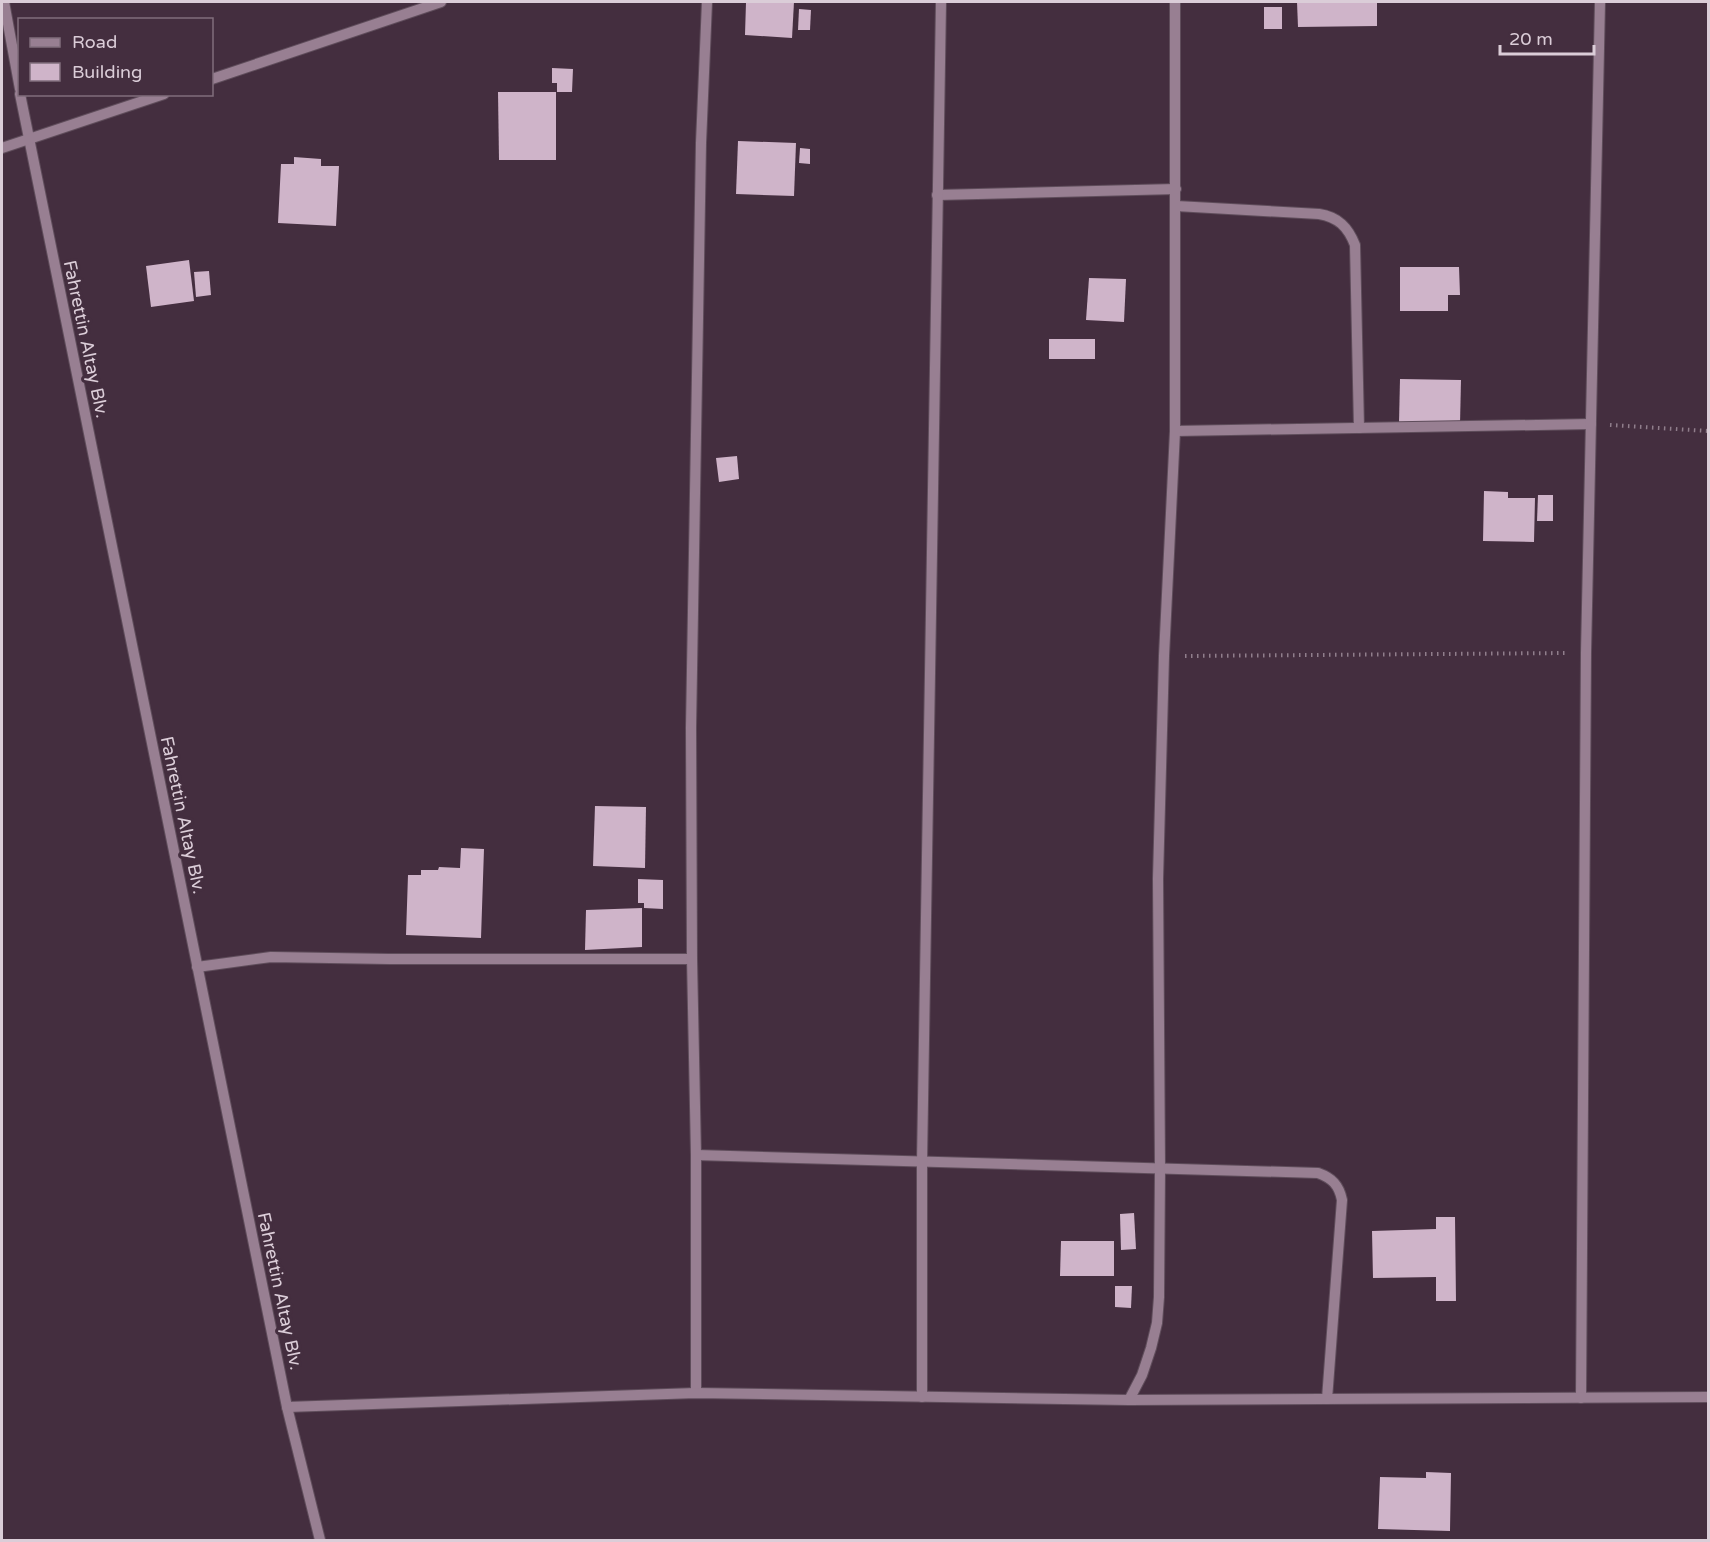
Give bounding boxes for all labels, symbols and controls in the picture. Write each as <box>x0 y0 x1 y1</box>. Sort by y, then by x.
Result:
legend <box>18 18 213 96</box>
scale bar <box>1500 18 1594 56</box>
text: 20 m <box>1509 28 1553 50</box>
text: Road <box>72 31 117 53</box>
text: Building <box>72 61 142 83</box>
street label: Fahrettin Altay Blv. <box>59 258 113 420</box>
street label: Fahrettin Altay Blv. <box>156 734 210 896</box>
street label: Fahrettin Altay Blv. <box>253 1210 307 1372</box>

